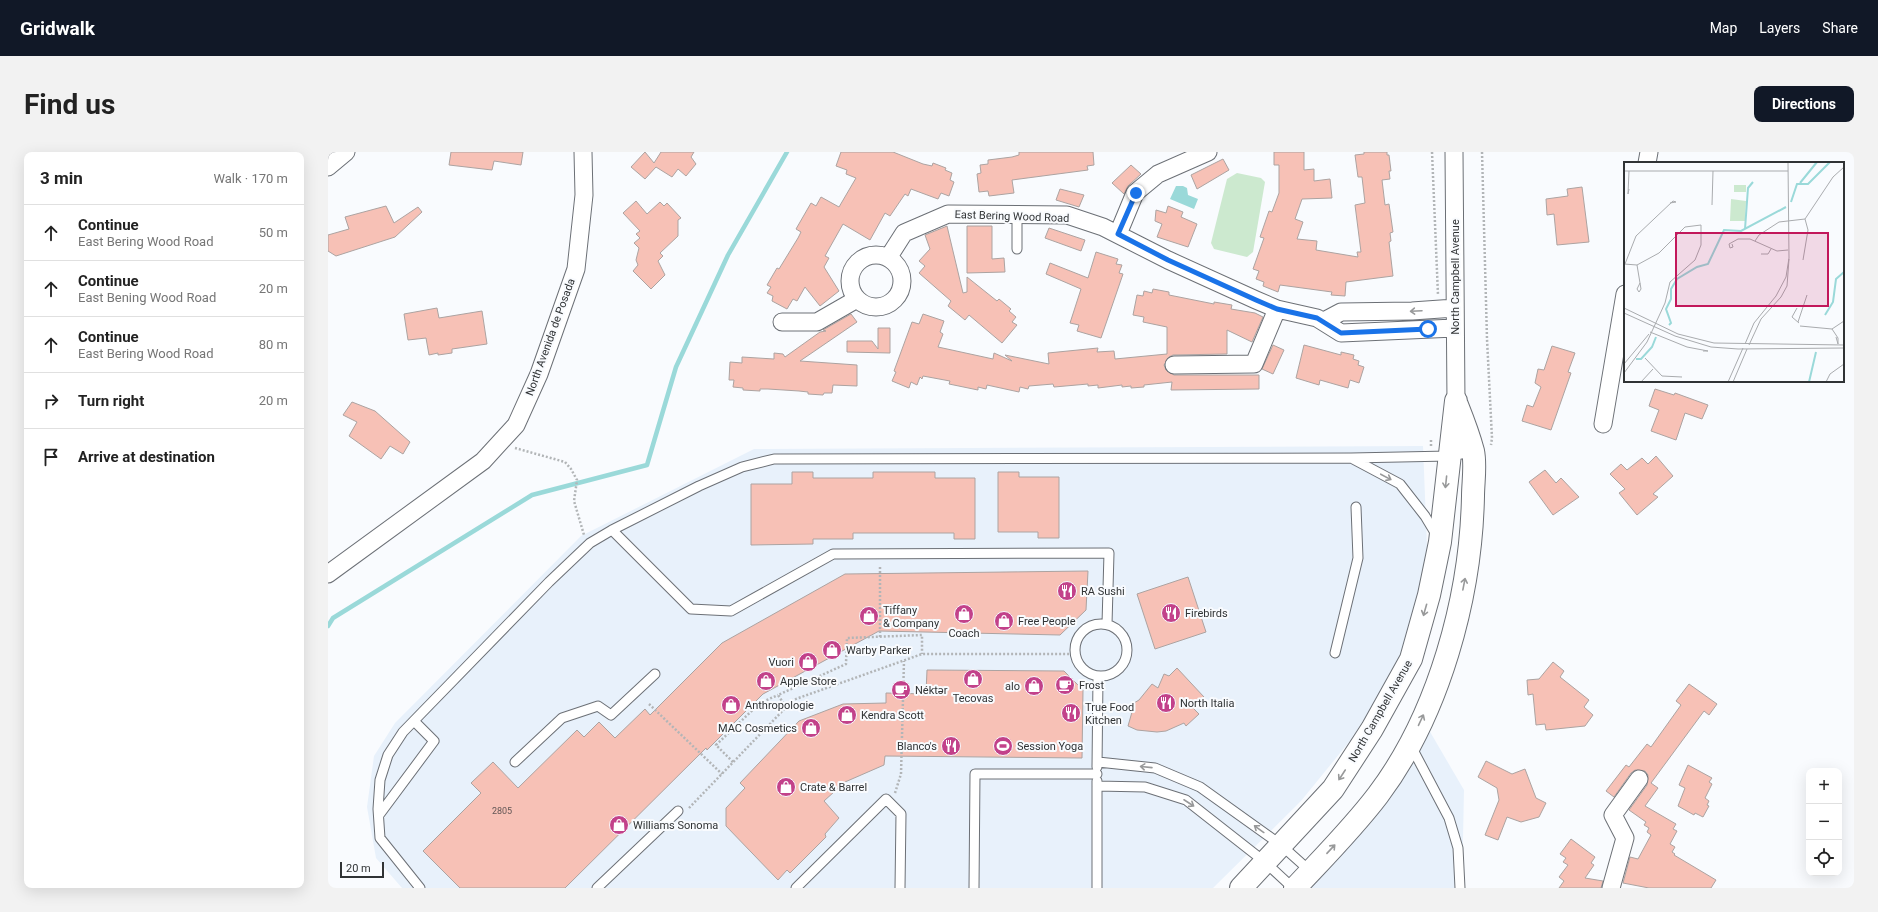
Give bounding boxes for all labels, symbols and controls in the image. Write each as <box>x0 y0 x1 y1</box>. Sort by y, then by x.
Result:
text: Gridwalk <box>20 17 95 40</box>
text: Map <box>1710 20 1737 36</box>
text: Layers <box>1759 20 1800 36</box>
text: Share <box>1822 20 1858 36</box>
button: Directions <box>1754 86 1854 122</box>
text: Find us <box>24 88 115 121</box>
inset map <box>1624 162 1844 382</box>
text: 3 min <box>40 168 83 188</box>
text: Walk · 170 m <box>213 171 288 186</box>
route end <box>1127 184 1145 202</box>
street label: East Bering Wood Road <box>954 208 1069 225</box>
text: Continue <box>78 216 139 234</box>
street label: North Campbell Avenue <box>1449 219 1462 335</box>
icon: ahead <box>40 222 62 244</box>
text: 50 m <box>259 225 288 240</box>
text: East Bering Wood Road <box>78 234 213 249</box>
text: Continue <box>78 272 139 290</box>
street label: North Avenida de Posada <box>523 277 578 398</box>
icon: ahead <box>40 278 62 300</box>
text: 20 m <box>259 281 288 296</box>
text: East Bening Wood Road <box>78 290 216 305</box>
one-way arrow <box>1410 307 1423 315</box>
route start <box>1419 320 1437 338</box>
text: Continue <box>78 328 139 346</box>
icon: ahead <box>40 334 62 356</box>
text: 80 m <box>259 337 288 352</box>
text: East Bering Wood Road <box>78 346 213 361</box>
icon: right <box>40 390 62 412</box>
text: Turn right <box>78 392 144 410</box>
text: 20 m <box>259 393 288 408</box>
icon: arrive <box>40 446 62 468</box>
text: Arrive at destination <box>78 448 215 466</box>
one-way arrow <box>1380 473 1392 481</box>
one-way arrow <box>1442 475 1450 488</box>
one-way arrow <box>1460 578 1468 591</box>
restaurant icon: RA Sushi <box>1056 580 1078 602</box>
place label: RA Sushi <box>1081 585 1125 598</box>
restaurant icon: Firebirds <box>1160 602 1182 624</box>
shop icon: Coach <box>953 603 975 625</box>
one-way arrow <box>1421 603 1428 616</box>
place label: Tiffany & Company <box>883 604 940 630</box>
shop icon: Tiffany & Company <box>858 605 880 627</box>
place label: Firebirds <box>1185 607 1228 620</box>
shop icon: Free People <box>993 610 1015 632</box>
place label: Free People <box>1018 615 1076 628</box>
place label: Coach <box>948 627 980 640</box>
shop icon: Warby Parker <box>821 639 843 661</box>
place label: Warby Parker <box>846 644 911 657</box>
shop icon: Vuori <box>797 651 819 673</box>
place label: Vuori <box>768 656 794 669</box>
street label: North Campbell Avenue <box>1346 658 1415 765</box>
shop icon: Tecovas <box>962 668 984 690</box>
shop icon: Apple Store <box>755 670 777 692</box>
cafe icon: Frost <box>1054 674 1076 696</box>
place label: Apple Store <box>780 675 837 688</box>
shop icon: alo <box>1023 675 1045 697</box>
cafe icon: Néktər <box>890 679 912 701</box>
place label: Frost <box>1079 679 1105 692</box>
place label: alo <box>1005 680 1020 693</box>
place label: Néktər <box>915 684 948 697</box>
place label: Tecovas <box>953 692 994 705</box>
restaurant icon: North Italia <box>1155 692 1177 714</box>
shop icon: Anthropologie <box>720 694 742 716</box>
place label: North Italia <box>1180 697 1234 710</box>
place label: Anthropologie <box>745 699 814 712</box>
place label: True Food Kitchen <box>1085 701 1134 727</box>
restaurant icon: True Food Kitchen <box>1060 702 1082 724</box>
shop icon: Kendra Scott <box>836 704 858 726</box>
place label: Kendra Scott <box>861 709 924 722</box>
one-way arrow <box>1418 715 1425 727</box>
shop icon: MAC Cosmetics <box>800 717 822 739</box>
place label: MAC Cosmetics <box>718 722 797 735</box>
restaurant icon: Blanco's <box>940 735 962 757</box>
sports icon: Session Yoga <box>992 735 1014 757</box>
place label: Blanco's <box>897 740 937 753</box>
place label: Session Yoga <box>1017 740 1083 753</box>
one-way arrow <box>1140 763 1153 771</box>
map controls <box>1806 768 1842 876</box>
button: + <box>1806 768 1842 804</box>
one-way arrow <box>1338 769 1346 780</box>
shop icon: Crate & Barrel <box>775 776 797 798</box>
place label: Crate & Barrel <box>800 781 867 794</box>
one-way arrow <box>1183 799 1195 807</box>
button: − <box>1806 804 1842 840</box>
house number: 2805 <box>492 806 512 816</box>
shop icon: Williams Sonoma <box>608 814 630 836</box>
place label: Williams Sonoma <box>633 819 718 832</box>
one-way arrow <box>1253 825 1264 833</box>
button: locate <box>1806 840 1842 876</box>
one-way arrow <box>1326 844 1336 854</box>
scale bar <box>340 860 384 879</box>
text: 20 m <box>346 862 371 875</box>

